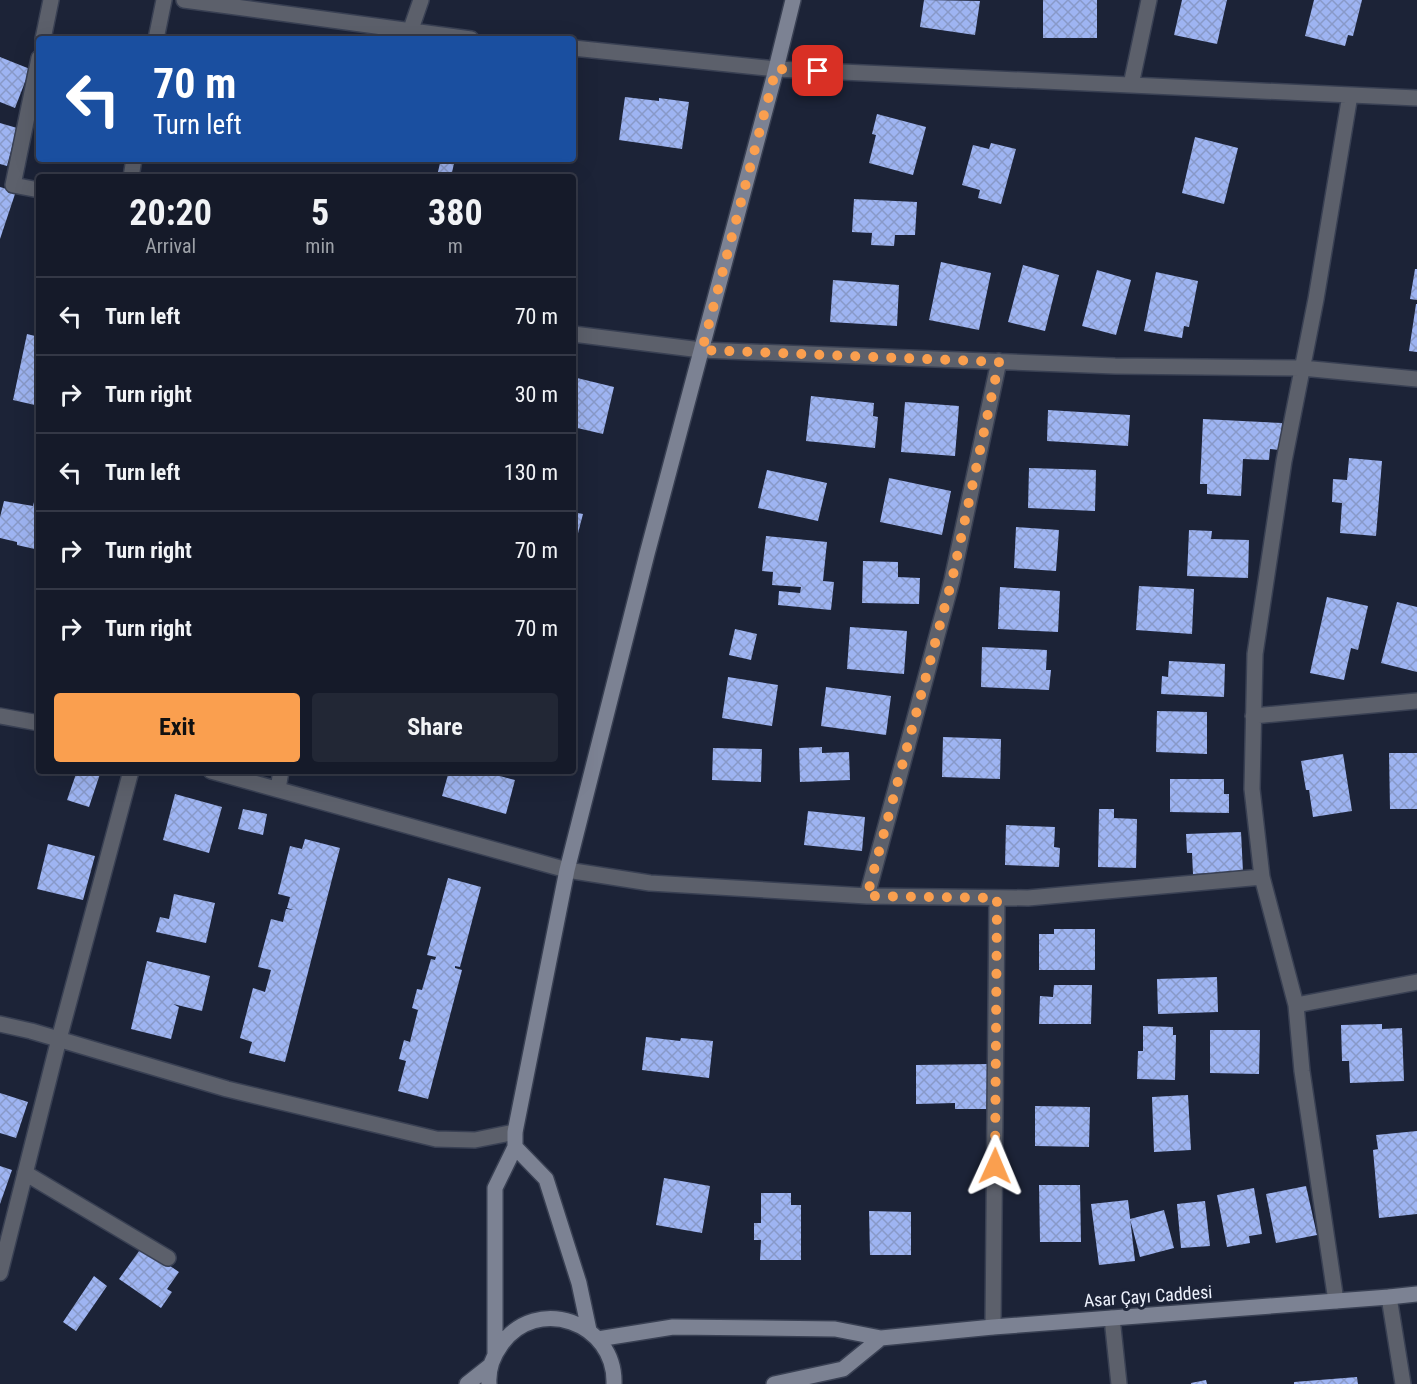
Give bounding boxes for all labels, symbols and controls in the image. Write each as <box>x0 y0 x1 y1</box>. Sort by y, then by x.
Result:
pin <box>792 45 843 96</box>
icon: arrive <box>801 54 834 87</box>
text: 70 m <box>153 59 236 108</box>
icon: left <box>54 60 132 138</box>
text: Turn left <box>153 109 242 141</box>
text: 20:20 <box>129 192 212 234</box>
text: 5 <box>311 192 329 234</box>
text: 380 <box>428 192 483 234</box>
text: Arrival <box>145 234 196 258</box>
text: min <box>305 234 335 258</box>
text: m <box>448 234 463 258</box>
icon: left <box>54 300 87 333</box>
text: Turn left <box>105 304 180 329</box>
text: 70 m <box>515 304 558 329</box>
icon: right <box>54 378 87 411</box>
text: Turn right <box>105 382 192 407</box>
text: 30 m <box>515 382 558 407</box>
icon: left <box>54 456 87 489</box>
text: Turn left <box>105 460 180 485</box>
text: 130 m <box>504 460 558 485</box>
icon: right <box>54 534 87 567</box>
text: Turn right <box>105 538 192 563</box>
text: 70 m <box>515 538 558 563</box>
icon: right <box>54 612 87 645</box>
text: Turn right <box>105 616 192 641</box>
text: 70 m <box>515 616 558 641</box>
button: Exit <box>54 693 300 762</box>
button: Share <box>312 693 558 762</box>
position arrow <box>963 1134 1027 1198</box>
street label: Asar Çayı Caddesi <box>1083 1281 1213 1311</box>

